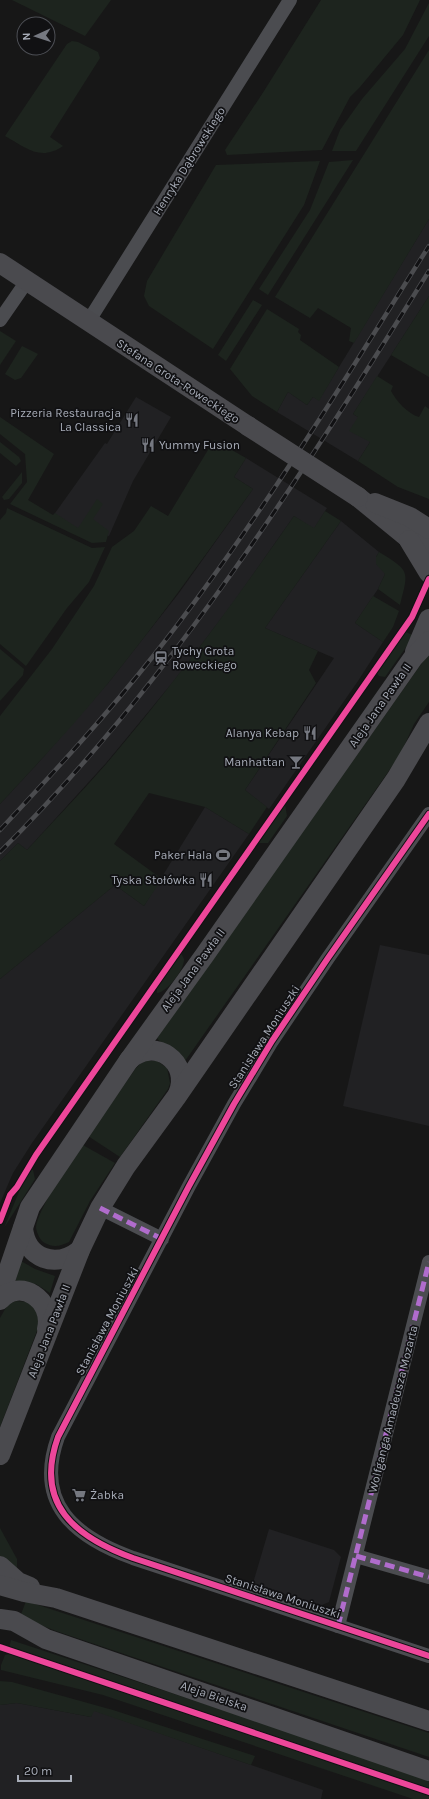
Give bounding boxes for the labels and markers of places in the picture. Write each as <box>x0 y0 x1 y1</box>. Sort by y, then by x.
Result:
place label: Pizzeria Restauracja La Classica <box>10 406 121 434</box>
restaurant icon: Pizzeria Restauracja La Classica <box>124 412 140 428</box>
restaurant icon: Yummy Fusion <box>140 437 156 453</box>
place label: Yummy Fusion <box>159 438 240 452</box>
place label: Tychy Grota Roweckiego <box>172 644 237 672</box>
station icon: Tychy Grota Roweckiego <box>153 650 169 666</box>
restaurant icon: Alanya Kebap <box>302 725 318 741</box>
place label: Alanya Kebap <box>226 726 299 740</box>
bar icon: Manhattan <box>288 754 304 770</box>
place label: Manhattan <box>224 755 285 769</box>
sports icon: Paker Hala <box>215 847 231 863</box>
place label: Paker Hala <box>154 848 212 862</box>
restaurant icon: Tyska Stołówka <box>198 872 214 888</box>
place label: Tyska Stołówka <box>112 873 195 887</box>
supermarket icon: Żabka <box>71 1487 87 1503</box>
place label: Żabka <box>90 1488 124 1502</box>

